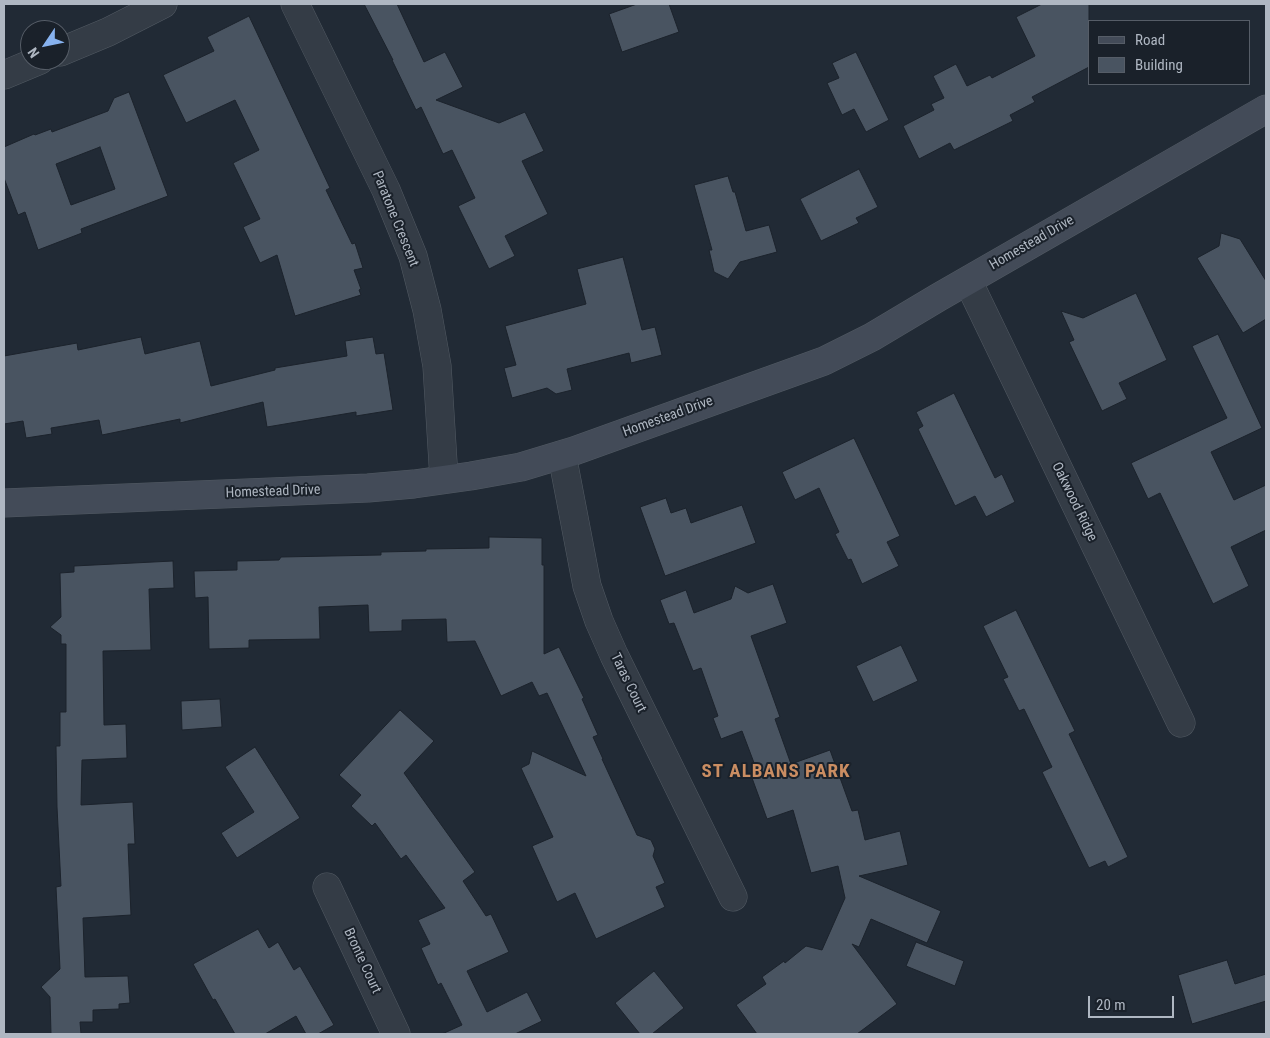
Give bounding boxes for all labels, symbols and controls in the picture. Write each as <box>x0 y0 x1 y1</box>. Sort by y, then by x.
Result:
north arrow <box>20 20 70 70</box>
legend <box>1088 20 1250 85</box>
text: Road <box>1135 31 1165 49</box>
text: N <box>24 45 42 61</box>
text: Building <box>1135 56 1183 74</box>
street label: Paratone Crescent <box>368 169 422 269</box>
street label: Homestead Drive <box>987 212 1077 274</box>
street label: Homestead Drive <box>621 393 715 441</box>
street label: Oakwood Ridge <box>1048 460 1100 544</box>
street label: Homestead Drive <box>225 482 321 502</box>
street label: Taras Court <box>606 651 650 715</box>
district label: ST ALBANS PARK <box>700 761 852 783</box>
street label: Bronte Court <box>340 926 384 996</box>
scale bar <box>1090 986 1176 1018</box>
text: 20 m <box>1096 996 1126 1014</box>

